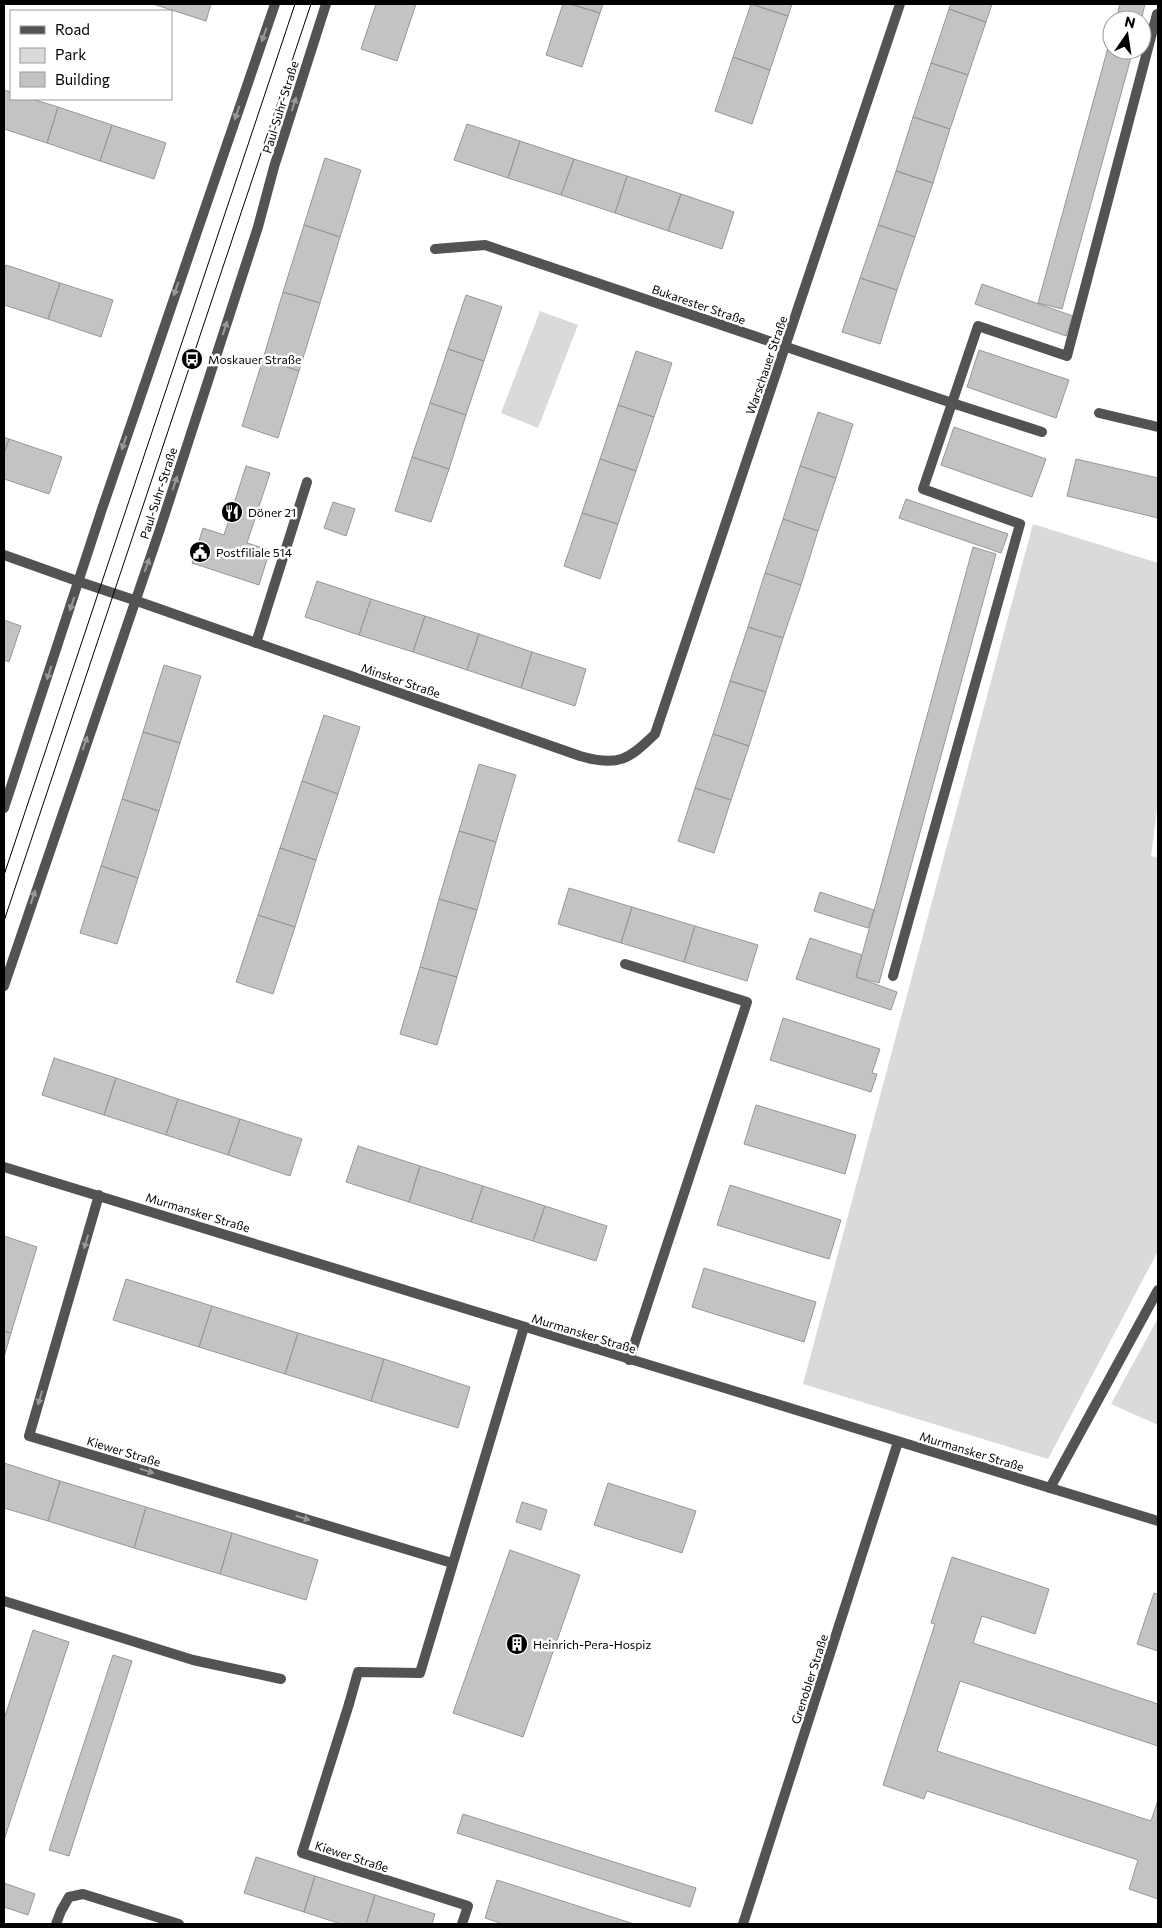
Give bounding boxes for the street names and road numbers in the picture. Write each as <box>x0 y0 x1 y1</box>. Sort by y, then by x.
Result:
street label: Paul-Suhr-Straße <box>259 59 301 155</box>
street label: Bukarester Straße <box>650 281 748 327</box>
street label: Warschauer Straße <box>743 314 789 416</box>
street label: Paul-Suhr-Straße <box>137 445 179 541</box>
street label: Minsker Straße <box>359 660 443 700</box>
street label: Murmansker Straße <box>144 1190 252 1234</box>
street label: Murmansker Straße <box>530 1311 638 1355</box>
street label: Murmansker Straße <box>918 1429 1026 1473</box>
street label: Kiewer Straße <box>85 1433 163 1469</box>
street label: Grenobler Straße <box>788 1632 830 1726</box>
street label: Kiewer Straße <box>313 1838 391 1874</box>

